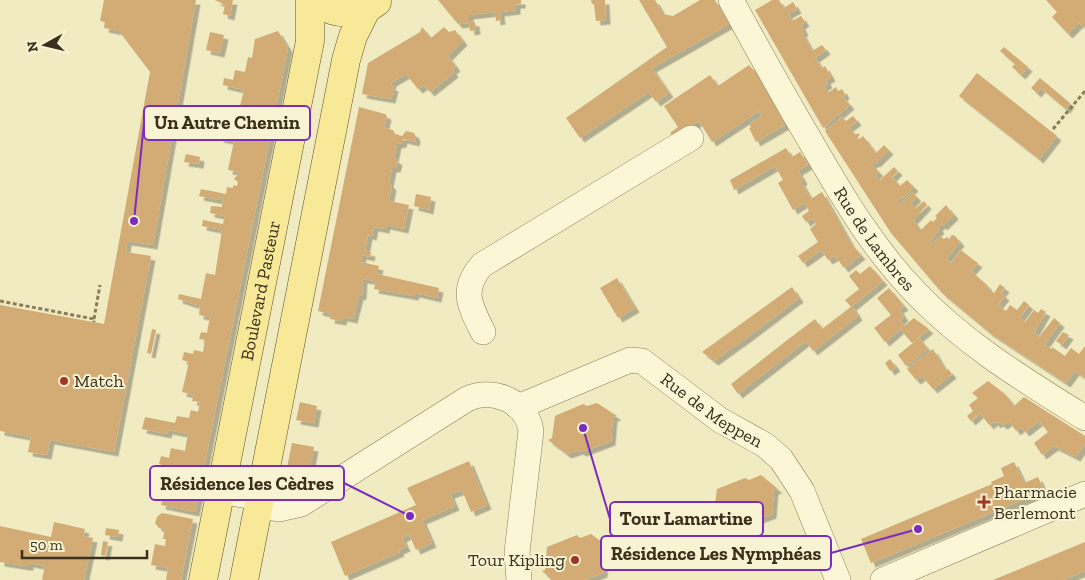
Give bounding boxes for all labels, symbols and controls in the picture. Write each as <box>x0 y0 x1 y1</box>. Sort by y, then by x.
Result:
north arrow <box>20 20 70 70</box>
text: N <box>23 40 42 53</box>
callout: Un Autre Chemin <box>144 106 310 140</box>
text: Un Autre Chemin <box>154 111 301 134</box>
street label: Rue de Lambres <box>829 183 920 296</box>
street label: Boulevard Pasteur <box>236 219 285 363</box>
street label: Rue de Meppen <box>656 368 767 453</box>
place label: Match <box>74 370 123 392</box>
marker: Match <box>58 375 70 387</box>
callout: Résidence les Cèdres <box>150 466 344 500</box>
text: Résidence les Cèdres <box>160 472 334 495</box>
place label: Pharmacie Berlemont <box>994 481 1077 524</box>
marker: Pharmacie Berlemont <box>978 496 990 508</box>
callout: Tour Lamartine <box>610 502 763 536</box>
text: Tour Lamartine <box>620 507 752 530</box>
scale bar <box>22 528 148 560</box>
text: 50 m <box>30 536 63 554</box>
callout: Résidence Les Nymphéas <box>601 536 831 570</box>
text: Résidence Les Nymphéas <box>611 542 822 565</box>
place label: Tour Kipling <box>468 549 565 571</box>
marker: Tour Kipling <box>569 554 581 566</box>

